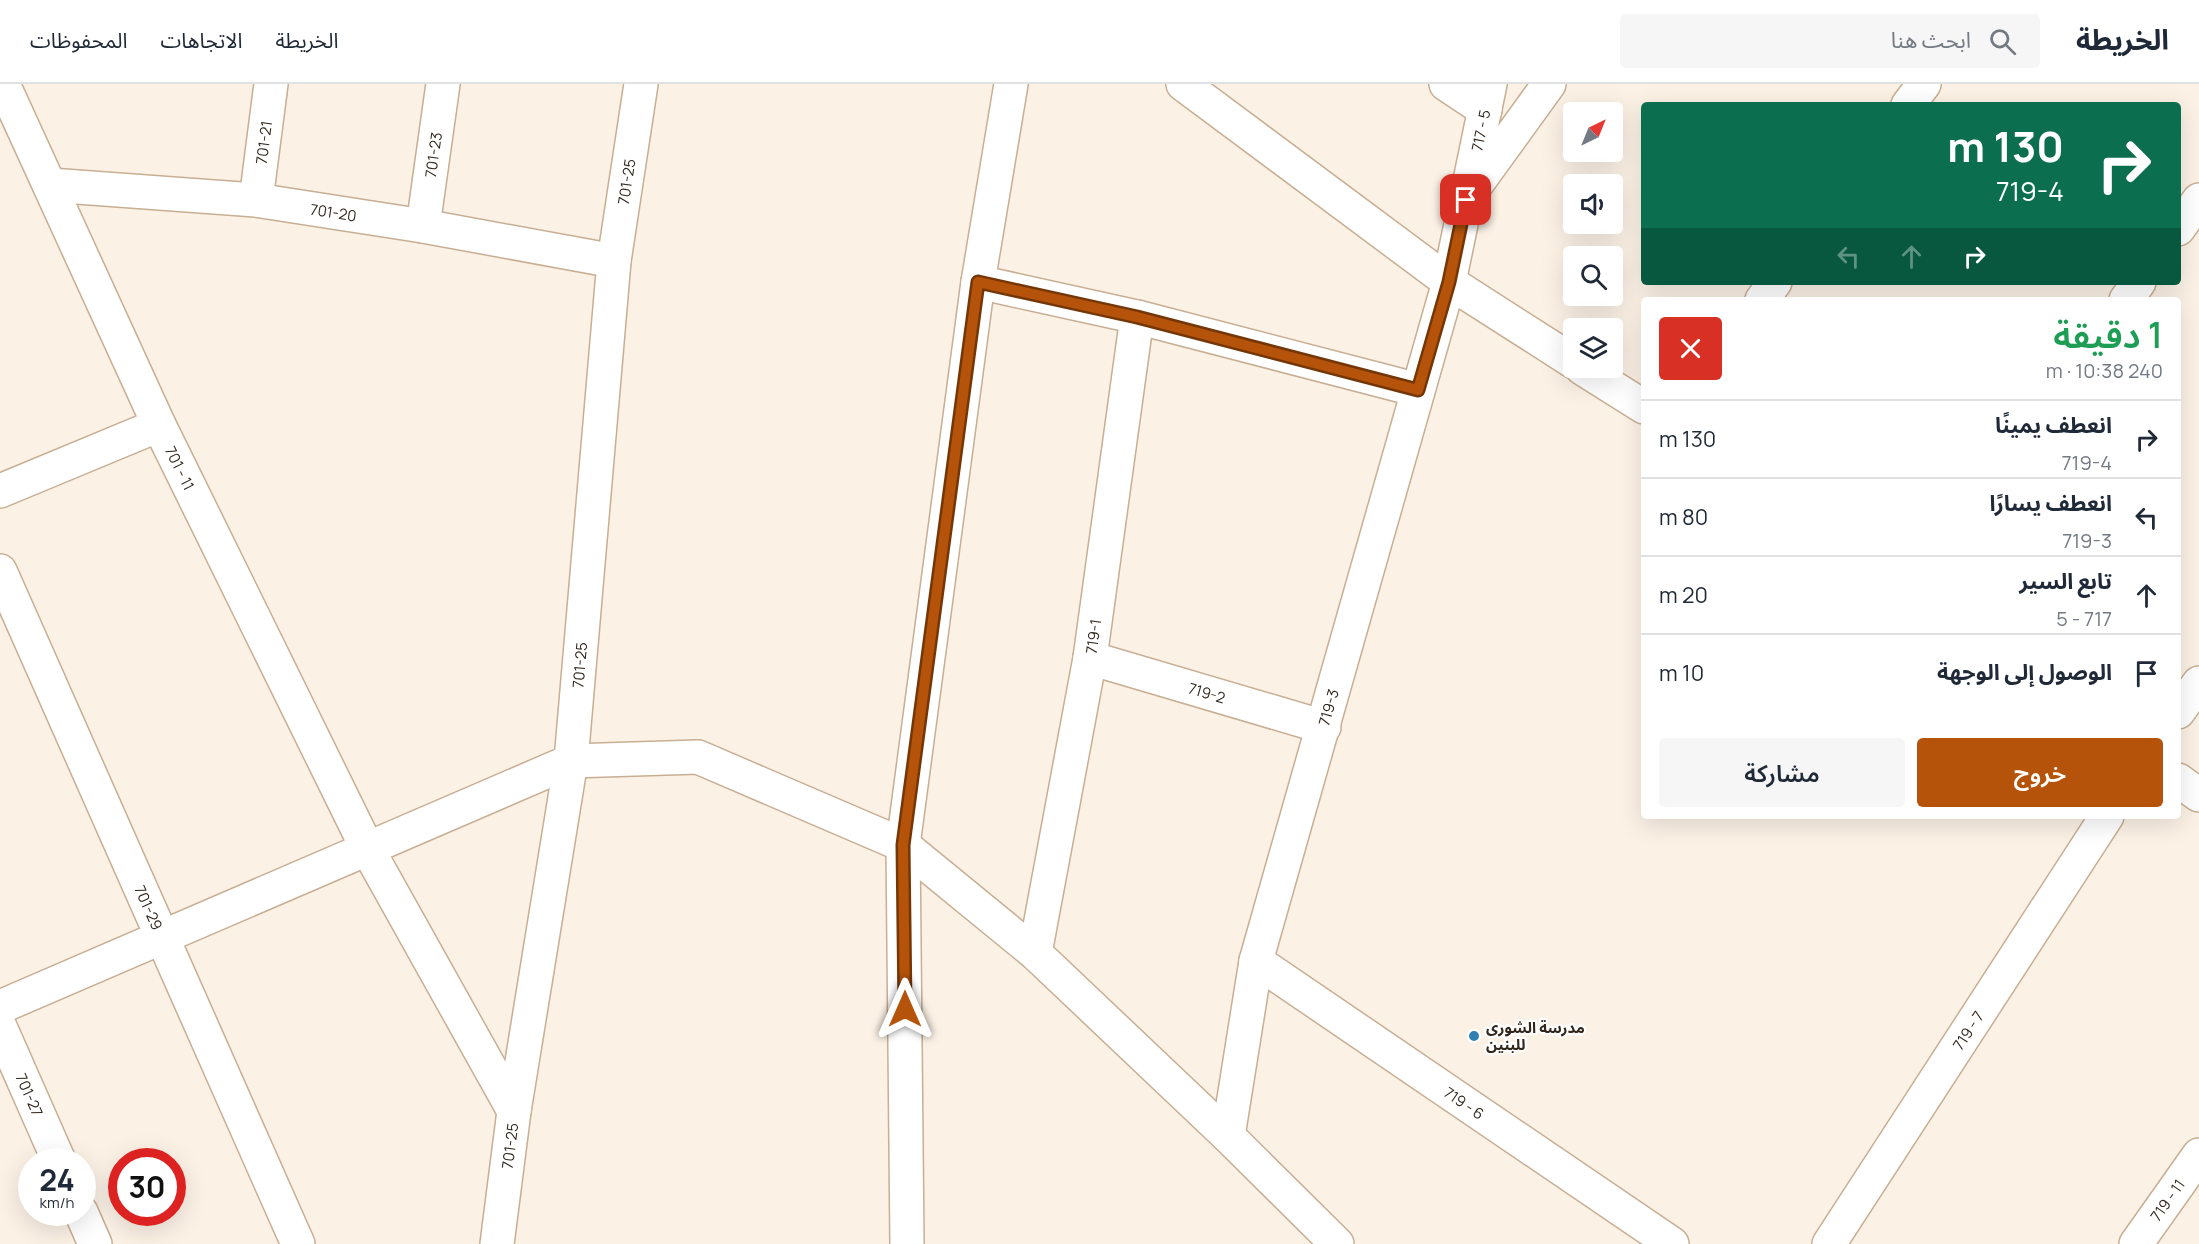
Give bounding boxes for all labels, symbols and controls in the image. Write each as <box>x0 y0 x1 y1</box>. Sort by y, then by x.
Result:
search box <box>1620 14 2040 68</box>
text: الخريطة <box>2076 20 2169 58</box>
text: ابحث هنا <box>1891 25 1971 55</box>
icon: search <box>1986 25 2019 58</box>
text: المحفوظات <box>30 26 127 54</box>
text: الاتجاهات <box>160 26 242 54</box>
text: الخريطة <box>275 26 338 54</box>
north arrow <box>1563 102 1623 162</box>
map controls <box>1563 102 1623 378</box>
street label: 717 - 5 <box>1466 108 1495 153</box>
text: 130 m <box>1947 117 2064 175</box>
street label: 701-21 <box>250 120 277 165</box>
icon: right <box>2085 126 2163 204</box>
street label: 701-23 <box>419 131 447 179</box>
street label: 701-25 <box>612 157 640 206</box>
text: 719-4 <box>1996 172 2064 209</box>
pin <box>1440 174 1491 225</box>
button: sound <box>1563 174 1623 234</box>
icon: arrive <box>1449 183 1482 216</box>
street label: 701-20 <box>309 198 358 226</box>
icon: left <box>1832 240 1865 273</box>
icon: ahead <box>1895 240 1928 273</box>
icon: right <box>1958 240 1991 273</box>
button: search <box>1563 246 1623 306</box>
text: 1 دقيقة <box>2053 310 2163 359</box>
button: close <box>1659 317 1722 380</box>
button: layers <box>1563 318 1623 378</box>
text: 240 m · 10:38 <box>2046 357 2163 384</box>
text: انعطف يمينًا <box>1995 410 2112 440</box>
icon: right <box>2130 423 2163 456</box>
text: 130 m <box>1659 424 1716 454</box>
street label: 701 - 11 <box>160 443 200 494</box>
text: 719-4 <box>2062 449 2112 476</box>
text: انعطف يسارًا <box>1989 488 2112 518</box>
icon: left <box>2130 501 2163 534</box>
text: 80 m <box>1659 502 1708 532</box>
text: 719-3 <box>2062 527 2112 554</box>
text: تابع السير <box>2019 566 2112 596</box>
icon: ahead <box>2130 579 2163 612</box>
text: 20 m <box>1659 580 1708 610</box>
text: 717 - 5 <box>2056 605 2112 632</box>
street label: 719-1 <box>1080 618 1106 655</box>
street label: 701-25 <box>567 641 592 689</box>
text: الوصول إلى الوجهة <box>1937 657 2112 687</box>
icon: arrive <box>2130 657 2163 690</box>
text: 10 m <box>1659 658 1704 688</box>
street label: 719-2 <box>1186 677 1228 708</box>
street label: 719-3 <box>1313 686 1343 728</box>
button: مشاركة <box>1659 738 1905 807</box>
button: خروج <box>1917 738 2163 807</box>
street label: 701-29 <box>130 882 168 933</box>
position arrow <box>873 977 937 1041</box>
street label: 719 - 7 <box>1948 1007 1988 1054</box>
place label: مدرسة الشورى للبنين <box>1486 1017 1585 1055</box>
marker: مدرسة الشورى للبنين <box>1467 1029 1481 1043</box>
street label: 701-27 <box>11 1070 48 1120</box>
street label: 719 - 6 <box>1440 1082 1489 1124</box>
street label: 701-25 <box>496 1122 523 1170</box>
speed limit sign: 30 <box>108 1148 186 1226</box>
text: 24 <box>39 1159 75 1200</box>
street label: 719 - 11 <box>2145 1175 2189 1225</box>
text: km/h <box>40 1192 74 1213</box>

